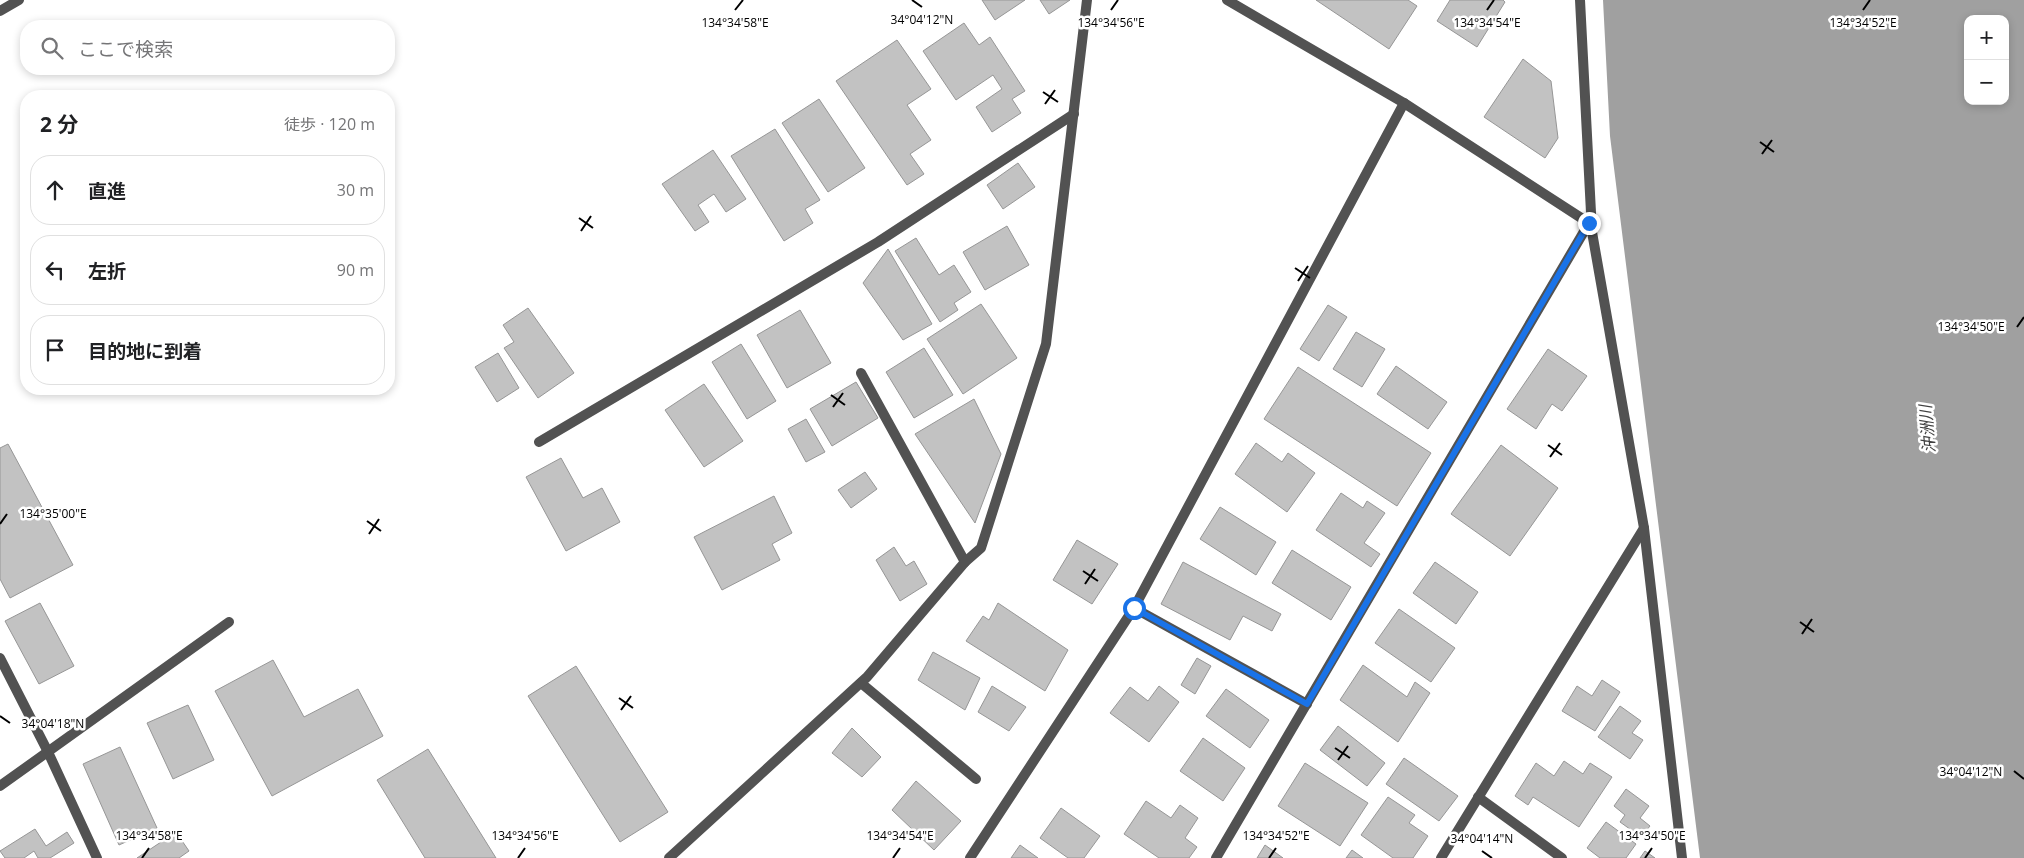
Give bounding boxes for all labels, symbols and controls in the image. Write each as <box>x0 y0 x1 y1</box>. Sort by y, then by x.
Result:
text: 34°04'12"N <box>891 11 953 28</box>
text: 134°34'58"E <box>701 14 769 31</box>
text: 134°34'56"E <box>1077 14 1145 31</box>
text: 134°34'54"E <box>1453 14 1521 31</box>
text: 134°34'52"E <box>1829 14 1897 31</box>
map controls <box>1964 15 2009 105</box>
button: + <box>1964 15 2009 60</box>
search box <box>20 20 395 75</box>
icon: search <box>38 34 66 62</box>
text: ここで検索 <box>78 36 173 62</box>
button: − <box>1964 60 2009 105</box>
text: 2 分 <box>40 110 78 138</box>
text: 徒歩 · 120 m <box>284 113 375 135</box>
icon: ahead <box>41 176 69 204</box>
text: 直進 <box>88 178 126 204</box>
text: 30 m <box>337 179 374 201</box>
route end <box>1578 212 1601 235</box>
icon: left <box>41 256 69 284</box>
text: 左折 <box>88 258 126 284</box>
text: 90 m <box>337 259 374 281</box>
text: 134°34'50"E <box>1937 318 2005 335</box>
icon: arrive <box>41 336 69 364</box>
text: 目的地に到着 <box>88 338 202 364</box>
water label: 沖洲川 <box>1914 402 1940 454</box>
text: 134°35'00"E <box>19 505 87 522</box>
route start <box>1123 597 1146 620</box>
text: 34°04'18"N <box>22 715 84 732</box>
text: 34°04'12"N <box>1940 763 2002 780</box>
text: 134°34'58"E <box>115 827 183 844</box>
text: 134°34'56"E <box>491 827 559 844</box>
text: 134°34'54"E <box>866 827 934 844</box>
text: 134°34'52"E <box>1242 827 1310 844</box>
text: 134°34'50"E <box>1618 827 1686 844</box>
text: 34°04'14"N <box>1451 830 1513 847</box>

